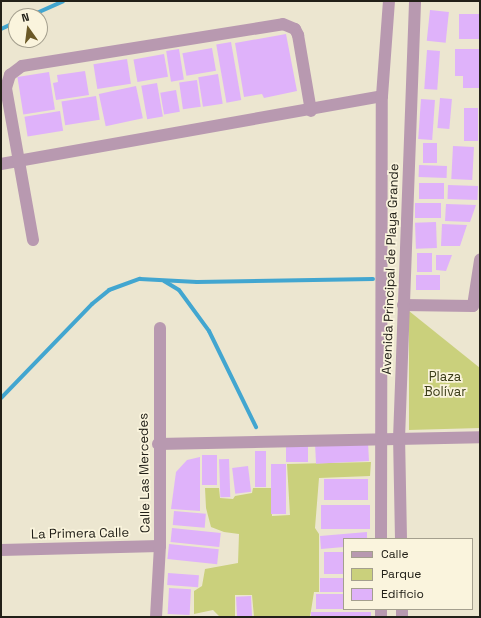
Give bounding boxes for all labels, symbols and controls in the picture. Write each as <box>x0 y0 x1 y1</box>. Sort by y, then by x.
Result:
north arrow <box>8 8 48 48</box>
text: N <box>20 10 31 25</box>
street label: Avenida Principal de Playa Grande <box>380 163 402 375</box>
park label: Plaza Bolívar <box>424 370 466 401</box>
street label: Calle Las Mercedes <box>136 413 154 533</box>
street label: La Primera Calle <box>31 525 129 543</box>
legend <box>343 538 473 610</box>
text: Calle <box>381 546 409 562</box>
text: Parque <box>381 566 421 582</box>
text: Edificio <box>381 586 424 602</box>

